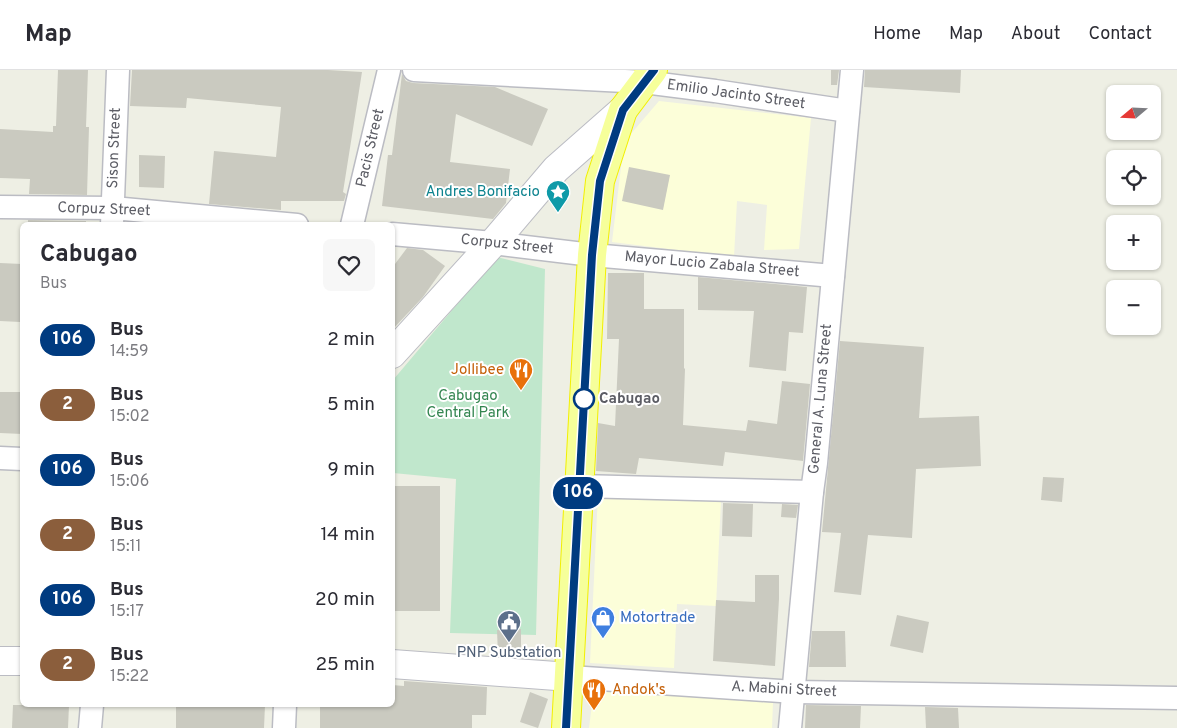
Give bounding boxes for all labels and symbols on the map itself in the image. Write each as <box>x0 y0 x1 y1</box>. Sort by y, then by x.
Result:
street label: Emilio Jacinto Street <box>666 76 806 114</box>
north arrow <box>1106 85 1161 140</box>
street label: Sison Street <box>104 107 126 189</box>
street label: Pacis Street <box>353 107 389 189</box>
place icon: Andres Bonifacio <box>545 179 571 213</box>
place label: Andres Bonifacio <box>426 183 540 202</box>
street label: Corpuz Street <box>57 199 151 221</box>
street label: Corpuz Street <box>460 231 554 259</box>
street label: Mayor Lucio Zabala Street <box>624 248 800 282</box>
street label: General A. Luna Street <box>805 323 837 475</box>
restaurant icon: Jollibee <box>508 357 534 391</box>
place label: Jollibee <box>451 361 504 380</box>
park label: Cabugao Central Park <box>426 387 510 423</box>
marker: Cabugao <box>573 388 595 410</box>
place label: Cabugao <box>599 390 660 409</box>
line badge: 106 <box>549 477 607 509</box>
shop icon: Motortrade <box>590 605 616 639</box>
public building icon: PNP Substation <box>496 609 522 643</box>
place label: Motortrade <box>620 609 695 628</box>
place label: PNP Substation <box>457 644 561 663</box>
restaurant icon: Andok's <box>581 677 607 711</box>
street label: A. Mabini Street <box>731 678 837 702</box>
place label: Andok's <box>612 681 666 700</box>

